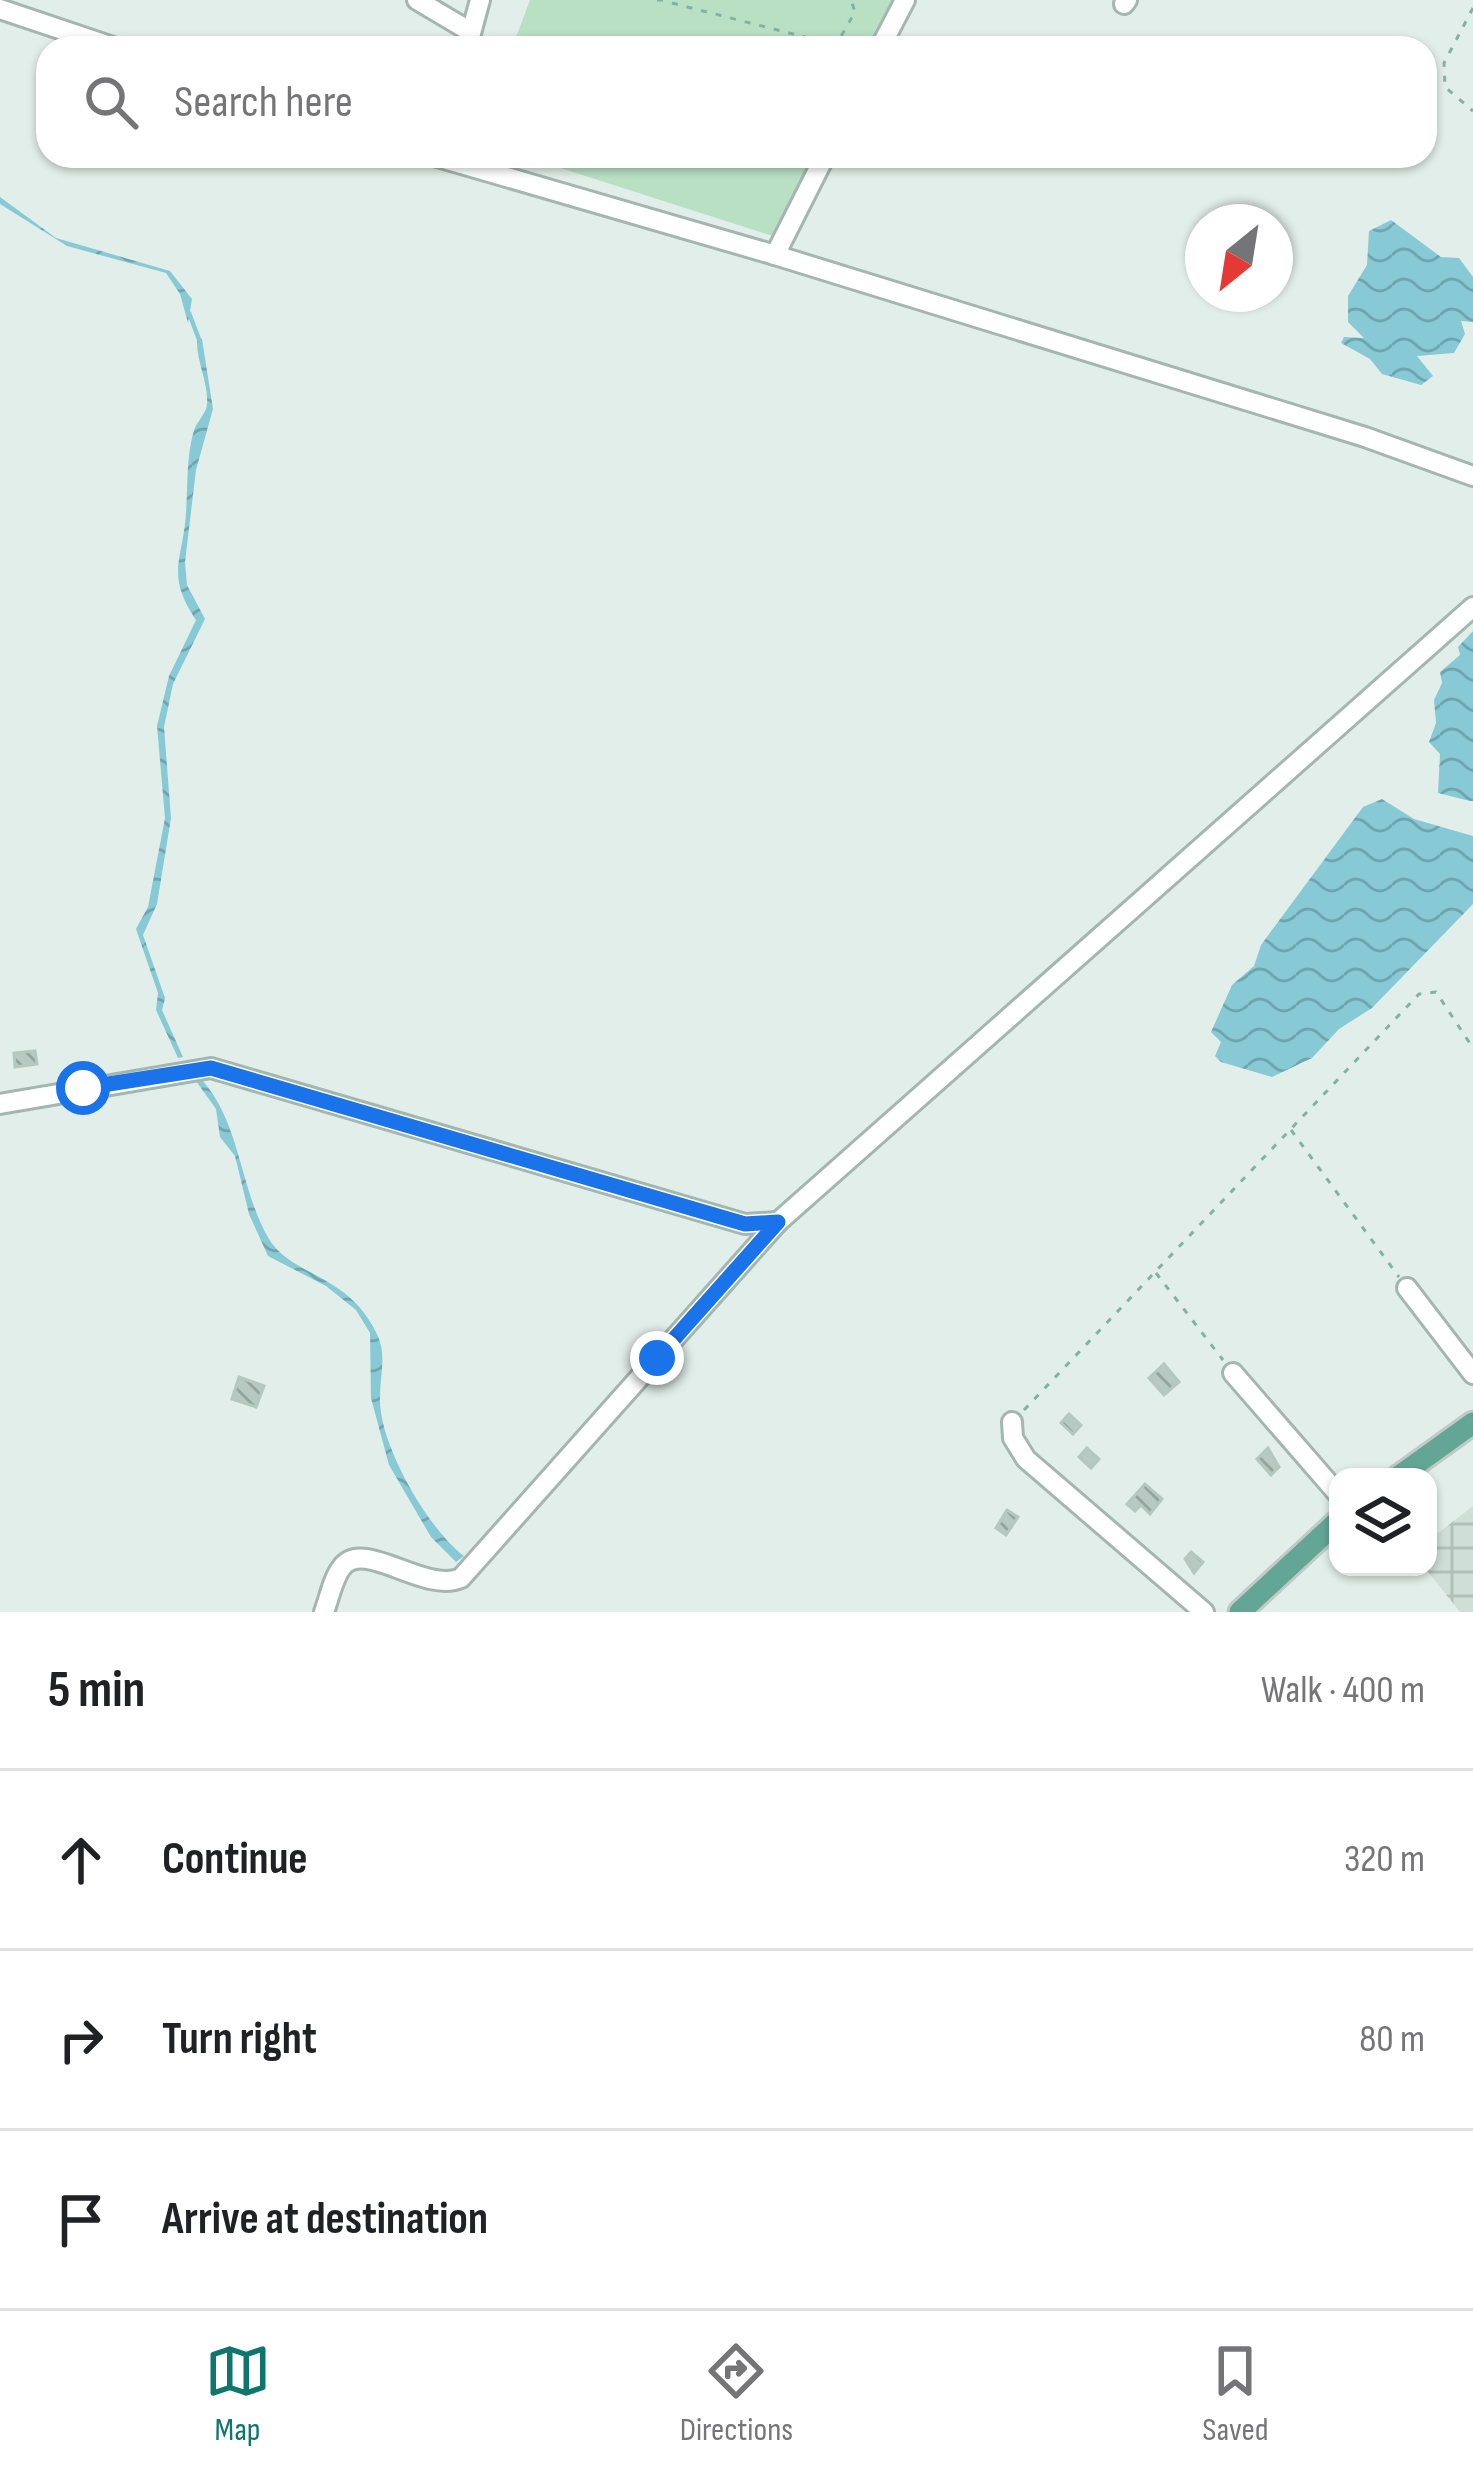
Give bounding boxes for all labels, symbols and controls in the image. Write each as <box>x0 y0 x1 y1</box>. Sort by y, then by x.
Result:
search box <box>36 36 1437 168</box>
icon: search <box>78 69 144 135</box>
text: Search here <box>174 75 353 130</box>
north arrow <box>1185 204 1293 312</box>
route start <box>56 1061 110 1115</box>
route end <box>630 1331 684 1385</box>
map controls <box>1329 1468 1437 1576</box>
button: layers <box>1329 1468 1437 1576</box>
text: 5 min <box>48 1660 145 1721</box>
text: Walk · 400 m <box>1261 1667 1425 1714</box>
icon: ahead <box>48 1827 114 1893</box>
text: Continue <box>162 1832 308 1887</box>
text: 320 m <box>1344 1836 1425 1883</box>
icon: right <box>48 2007 114 2073</box>
text: Turn right <box>162 2012 317 2067</box>
text: 80 m <box>1359 2016 1425 2063</box>
icon: arrive <box>48 2187 114 2253</box>
text: Arrive at destination <box>162 2192 488 2247</box>
tab: Map <box>205 2338 271 2450</box>
tab: Directions <box>680 2338 793 2450</box>
tab: Saved <box>1202 2338 1268 2450</box>

